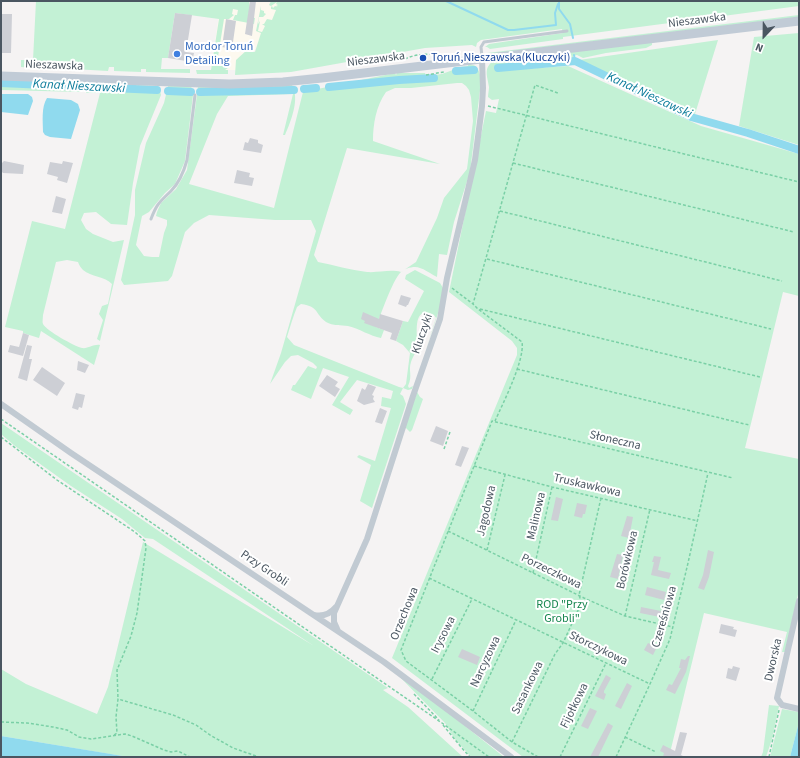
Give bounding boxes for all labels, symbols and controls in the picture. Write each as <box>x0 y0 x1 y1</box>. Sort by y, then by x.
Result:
street label: Nieszawska <box>667 10 727 32</box>
north arrow <box>744 16 784 56</box>
text: N <box>753 39 766 56</box>
place label: Mordor Toruń Detailing <box>185 40 253 68</box>
marker: Mordor Toruń Detailing <box>172 49 182 59</box>
street label: Nieszawska <box>346 49 406 71</box>
place label: Toruń,Nieszawska(Kluczyki) <box>431 51 570 65</box>
marker: Toruń,Nieszawska(Kluczyki) <box>418 53 428 63</box>
street label: Nieszawska <box>25 58 83 74</box>
water label: Kanał Nieszawski <box>604 69 694 123</box>
water label: Kanał Nieszawski <box>32 77 126 97</box>
street label: Kluczyki <box>409 312 437 356</box>
street label: Słoneczna <box>588 428 642 454</box>
street label: Truskawkowa <box>552 471 622 501</box>
street label: Jagodowa <box>474 484 500 538</box>
street label: Malinowa <box>525 491 549 541</box>
street label: Borówkowa <box>614 529 642 591</box>
street label: Przy Grobli <box>237 548 291 590</box>
street label: Porzeczkowa <box>518 551 584 593</box>
street label: Orzechowa <box>388 585 422 643</box>
street label: Czereśniowa <box>649 585 681 649</box>
park label: ROD "Przy Grobli" <box>536 598 588 626</box>
street label: Irysowa <box>429 614 459 656</box>
street label: Storczykowa <box>566 629 630 669</box>
street label: Narcyzowa <box>468 634 504 690</box>
street label: Dworska <box>762 637 786 683</box>
street label: Sasankowa <box>509 659 547 717</box>
street label: Fijołkowa <box>558 681 592 731</box>

